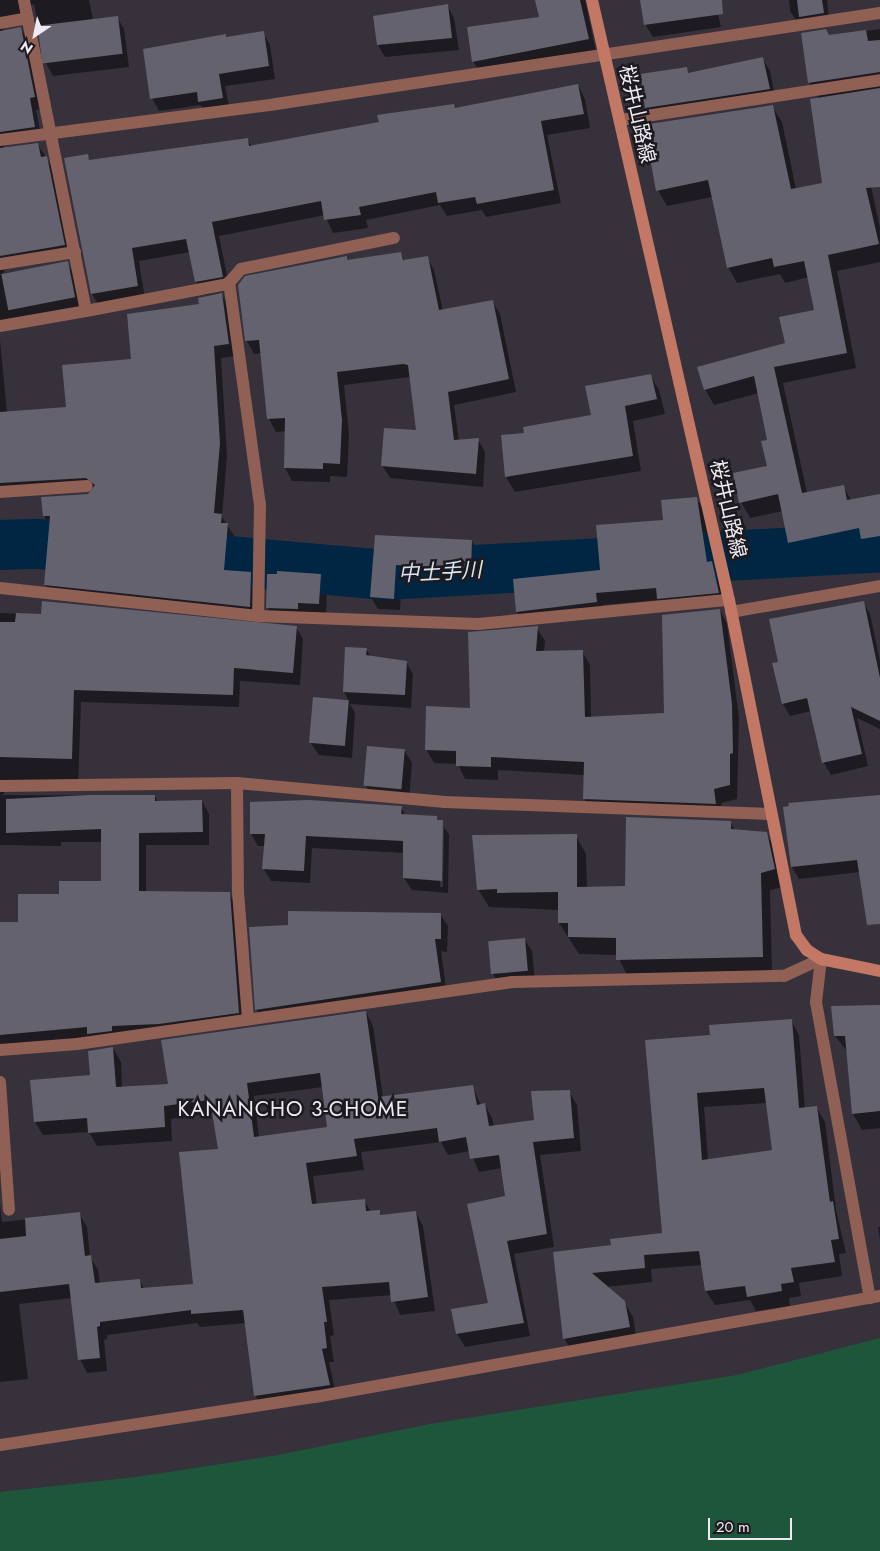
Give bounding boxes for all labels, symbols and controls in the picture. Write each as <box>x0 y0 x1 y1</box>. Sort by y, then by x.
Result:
north arrow <box>10 10 60 60</box>
text: N <box>16 36 37 59</box>
street label: 桜井山路線 <box>614 63 660 165</box>
street label: 桜井山路線 <box>705 458 751 560</box>
water label: 中土手川 <box>397 557 483 587</box>
district label: KANANCHO 3-CHOME <box>176 1096 410 1122</box>
scale bar <box>710 1508 794 1540</box>
text: 20 m <box>716 1516 750 1538</box>

